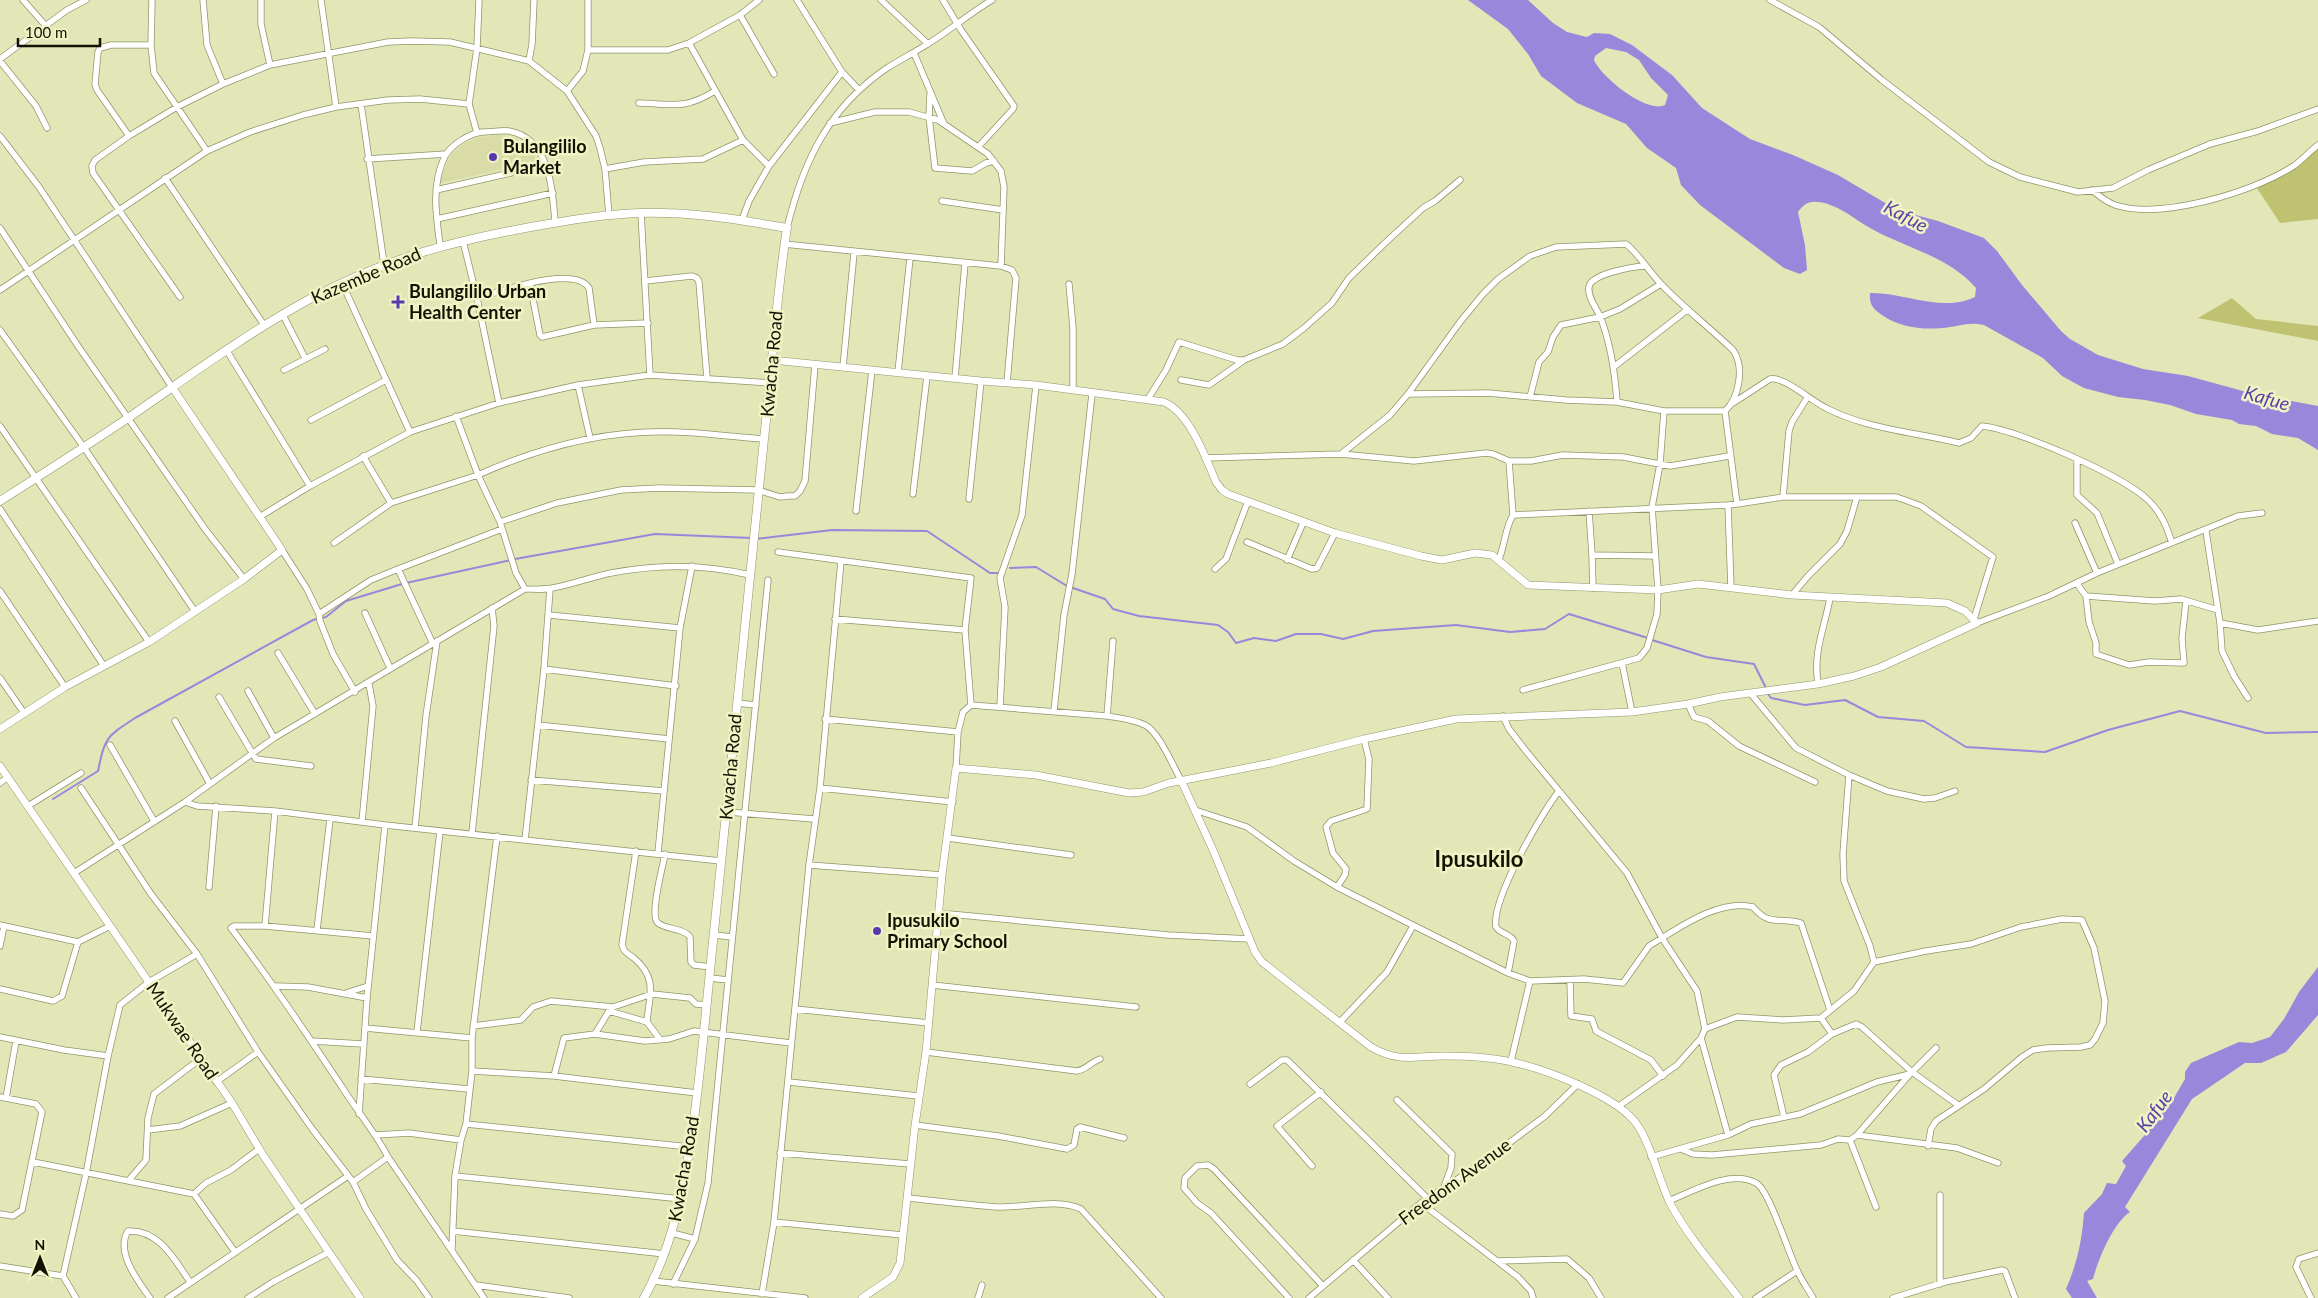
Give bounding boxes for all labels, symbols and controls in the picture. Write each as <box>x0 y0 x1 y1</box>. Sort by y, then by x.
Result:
scale bar <box>18 15 100 47</box>
text: 100 m <box>25 23 67 41</box>
place label: Bulangililo Market <box>503 135 587 178</box>
marker: Bulangililo Market <box>487 151 499 163</box>
water label: Kafue <box>1880 195 1932 237</box>
street label: Kazembe Road <box>307 242 424 308</box>
place label: Bulangililo Urban Health Center <box>409 280 546 323</box>
marker: Bulangililo Urban Health Center <box>391 295 405 309</box>
street label: Kwacha Road <box>755 310 787 418</box>
water label: Kafue <box>2242 380 2293 415</box>
street label: Kwacha Road <box>714 713 746 821</box>
district label: Ipusukilo <box>1435 845 1523 872</box>
place label: Ipusukilo Primary School <box>887 909 1007 952</box>
marker: Ipusukilo Primary School <box>871 925 883 937</box>
street label: Mukwae Road <box>142 978 223 1083</box>
water label: Kafue <box>2131 1085 2177 1136</box>
street label: Kwacha Road <box>663 1115 703 1223</box>
street label: Freedom Avenue <box>1394 1133 1515 1229</box>
north arrow <box>15 1233 65 1283</box>
text: N <box>35 1236 45 1253</box>

